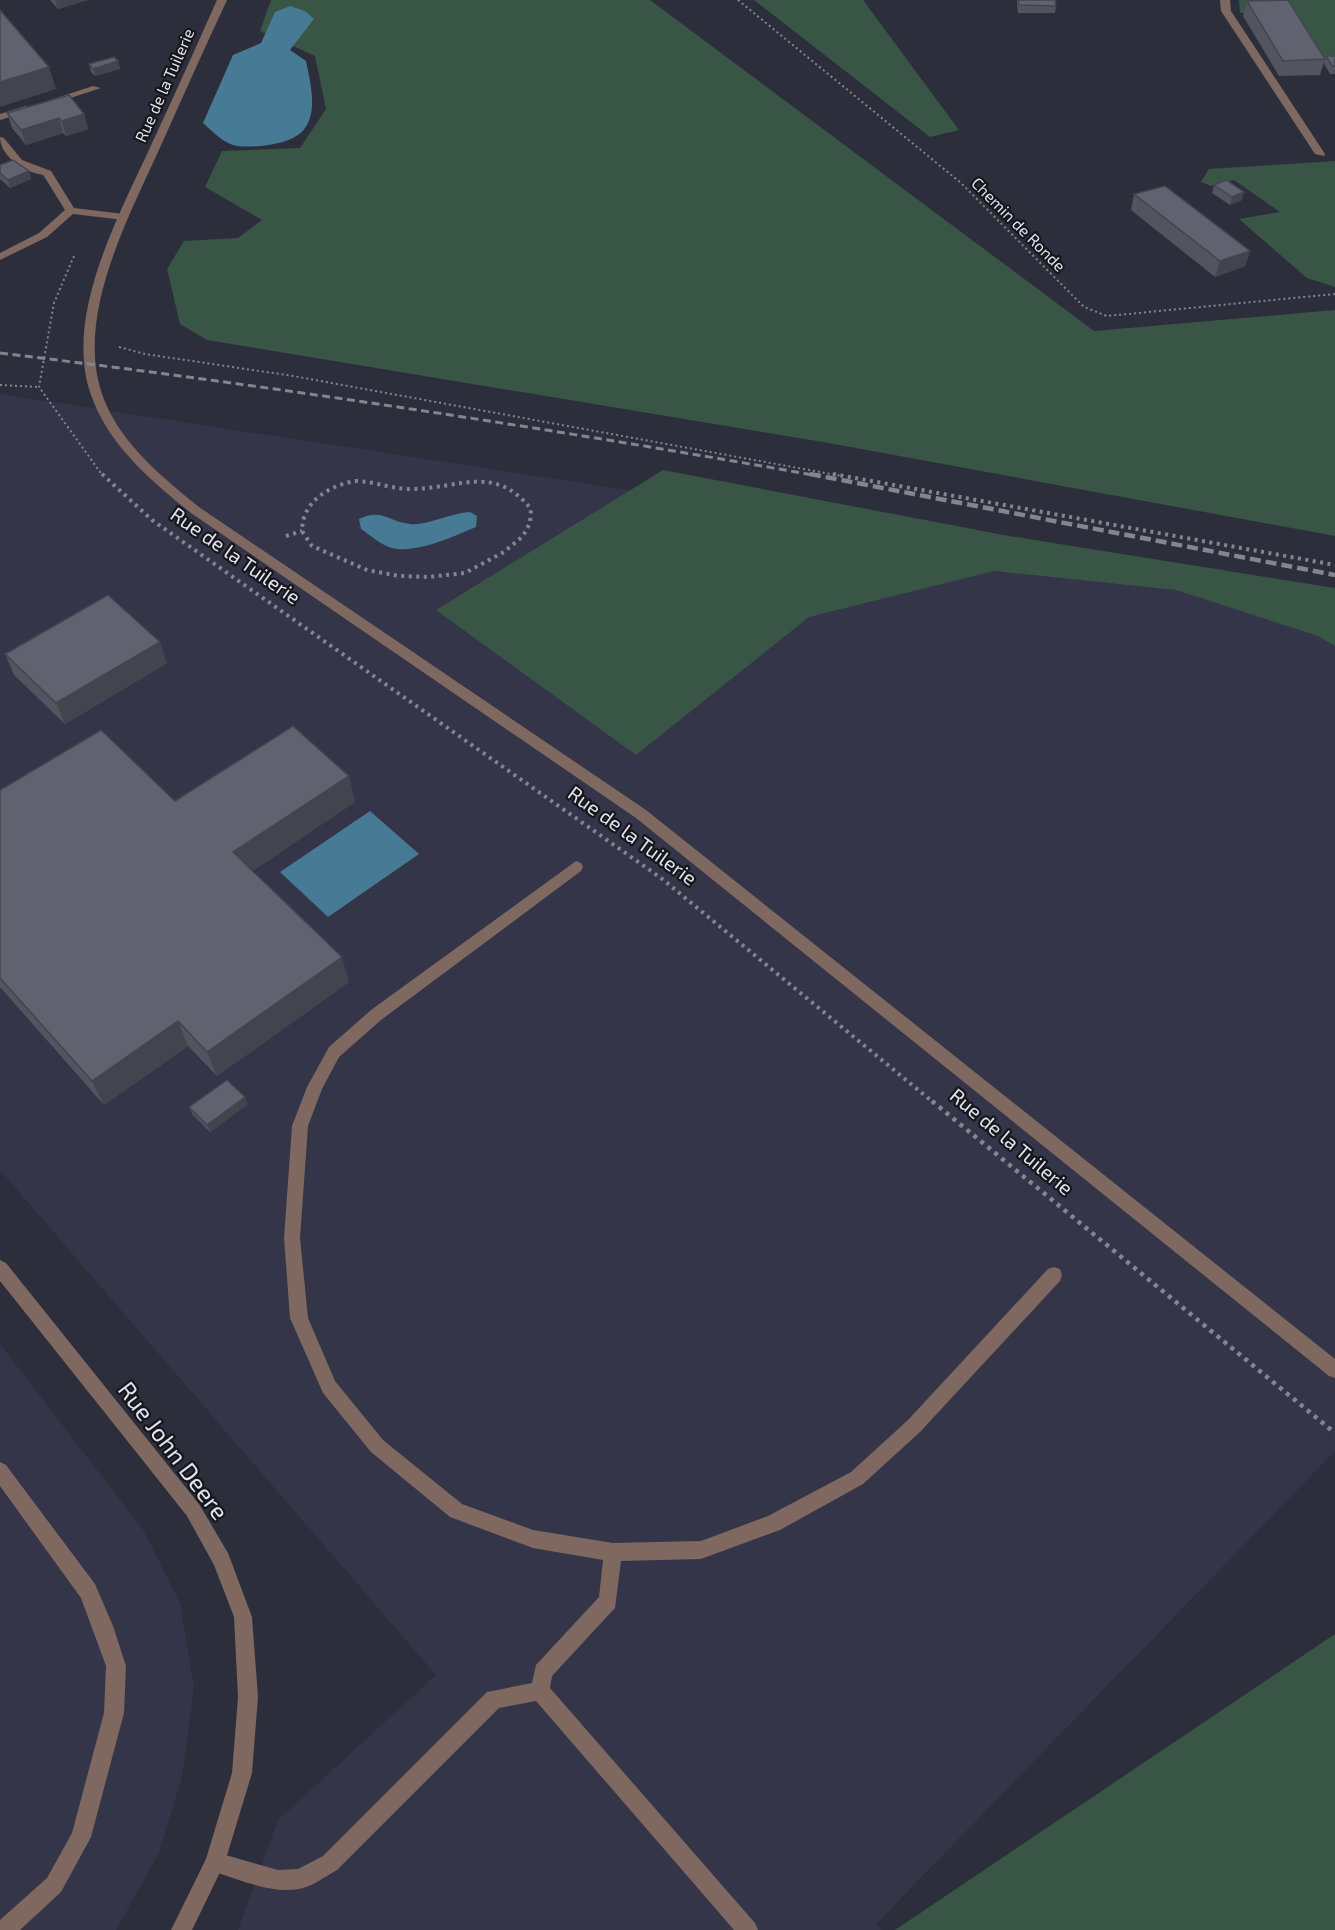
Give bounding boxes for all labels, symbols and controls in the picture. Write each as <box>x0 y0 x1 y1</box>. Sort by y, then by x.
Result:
street label: Rue de la Tuilerie <box>130 25 198 145</box>
street label: Chemin de Ronde <box>968 173 1070 275</box>
street label: Rue de la Tuilerie <box>166 501 306 609</box>
street label: Rue de la Tuilerie <box>564 780 702 890</box>
street label: Rue de la Tuilerie <box>946 1083 1078 1199</box>
street label: Rue John Deere <box>113 1375 235 1525</box>

